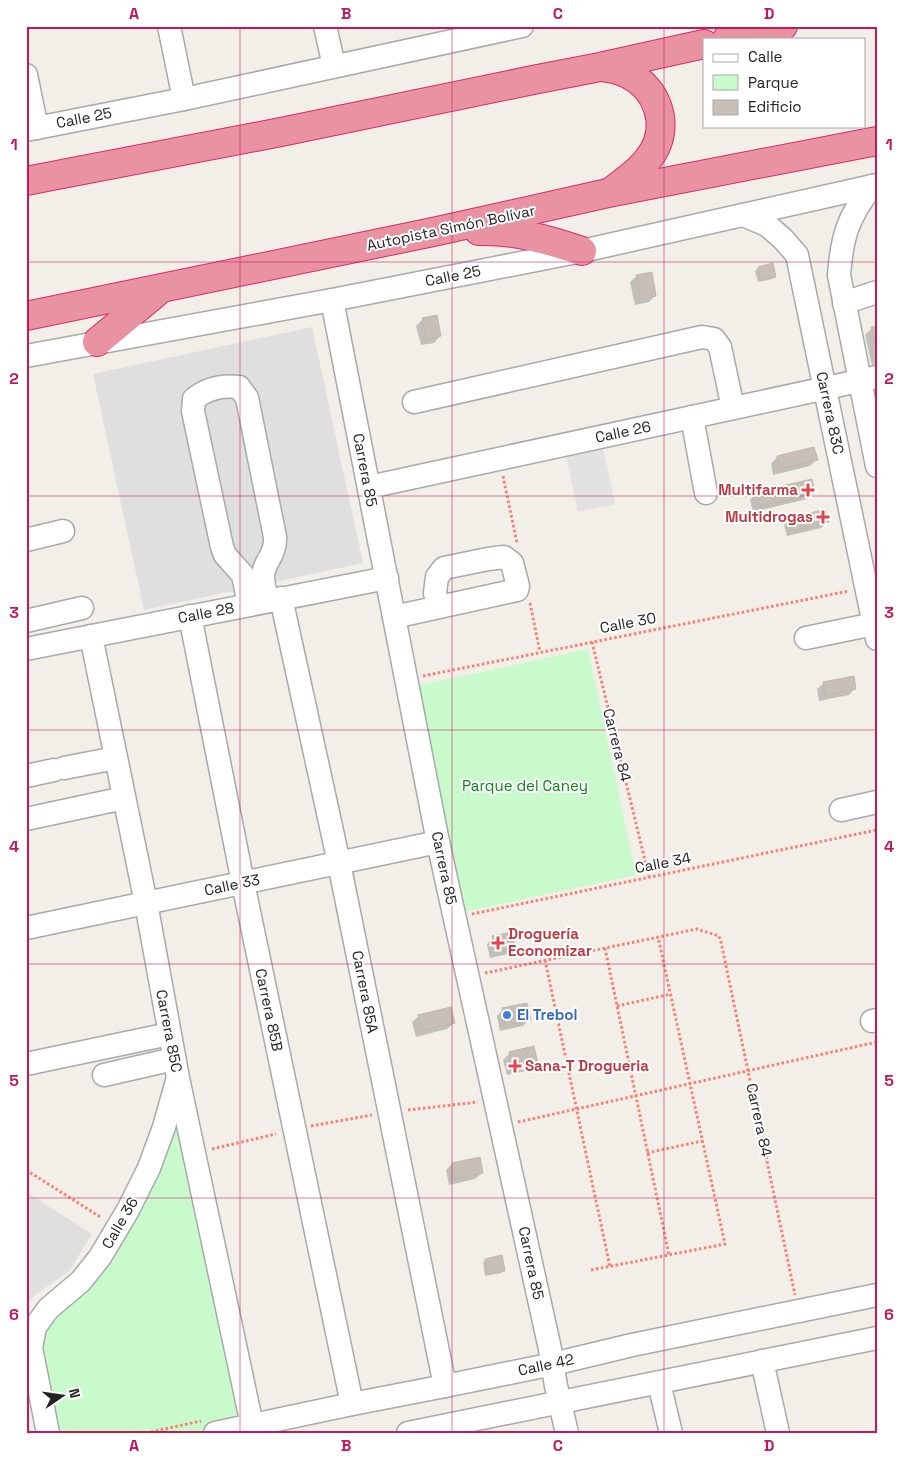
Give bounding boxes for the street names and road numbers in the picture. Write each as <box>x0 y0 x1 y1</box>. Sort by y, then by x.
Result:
street label: Calle 25 <box>54 103 113 132</box>
street label: Autopista Simón Bolívar <box>365 200 537 255</box>
street label: Calle 25 <box>423 261 482 290</box>
street label: Carrera 83C <box>812 370 849 456</box>
street label: Calle 26 <box>593 416 653 447</box>
street label: Carrera 85 <box>349 432 382 508</box>
street label: Calle 28 <box>176 598 236 627</box>
street label: Calle 30 <box>598 608 658 637</box>
street label: Carrera 84 <box>599 706 636 783</box>
street label: Carrera 85 <box>427 830 462 906</box>
street label: Calle 34 <box>633 848 693 877</box>
street label: Calle 33 <box>202 869 261 900</box>
street label: Carrera 85A <box>348 949 383 1035</box>
street label: Carrera 85B <box>251 967 288 1053</box>
street label: Carrera 85C <box>152 988 187 1074</box>
street label: Carrera 84 <box>742 1081 777 1158</box>
street label: Calle 36 <box>97 1193 142 1252</box>
street label: Carrera 85 <box>514 1225 549 1301</box>
street label: Calle 42 <box>516 1349 576 1380</box>

